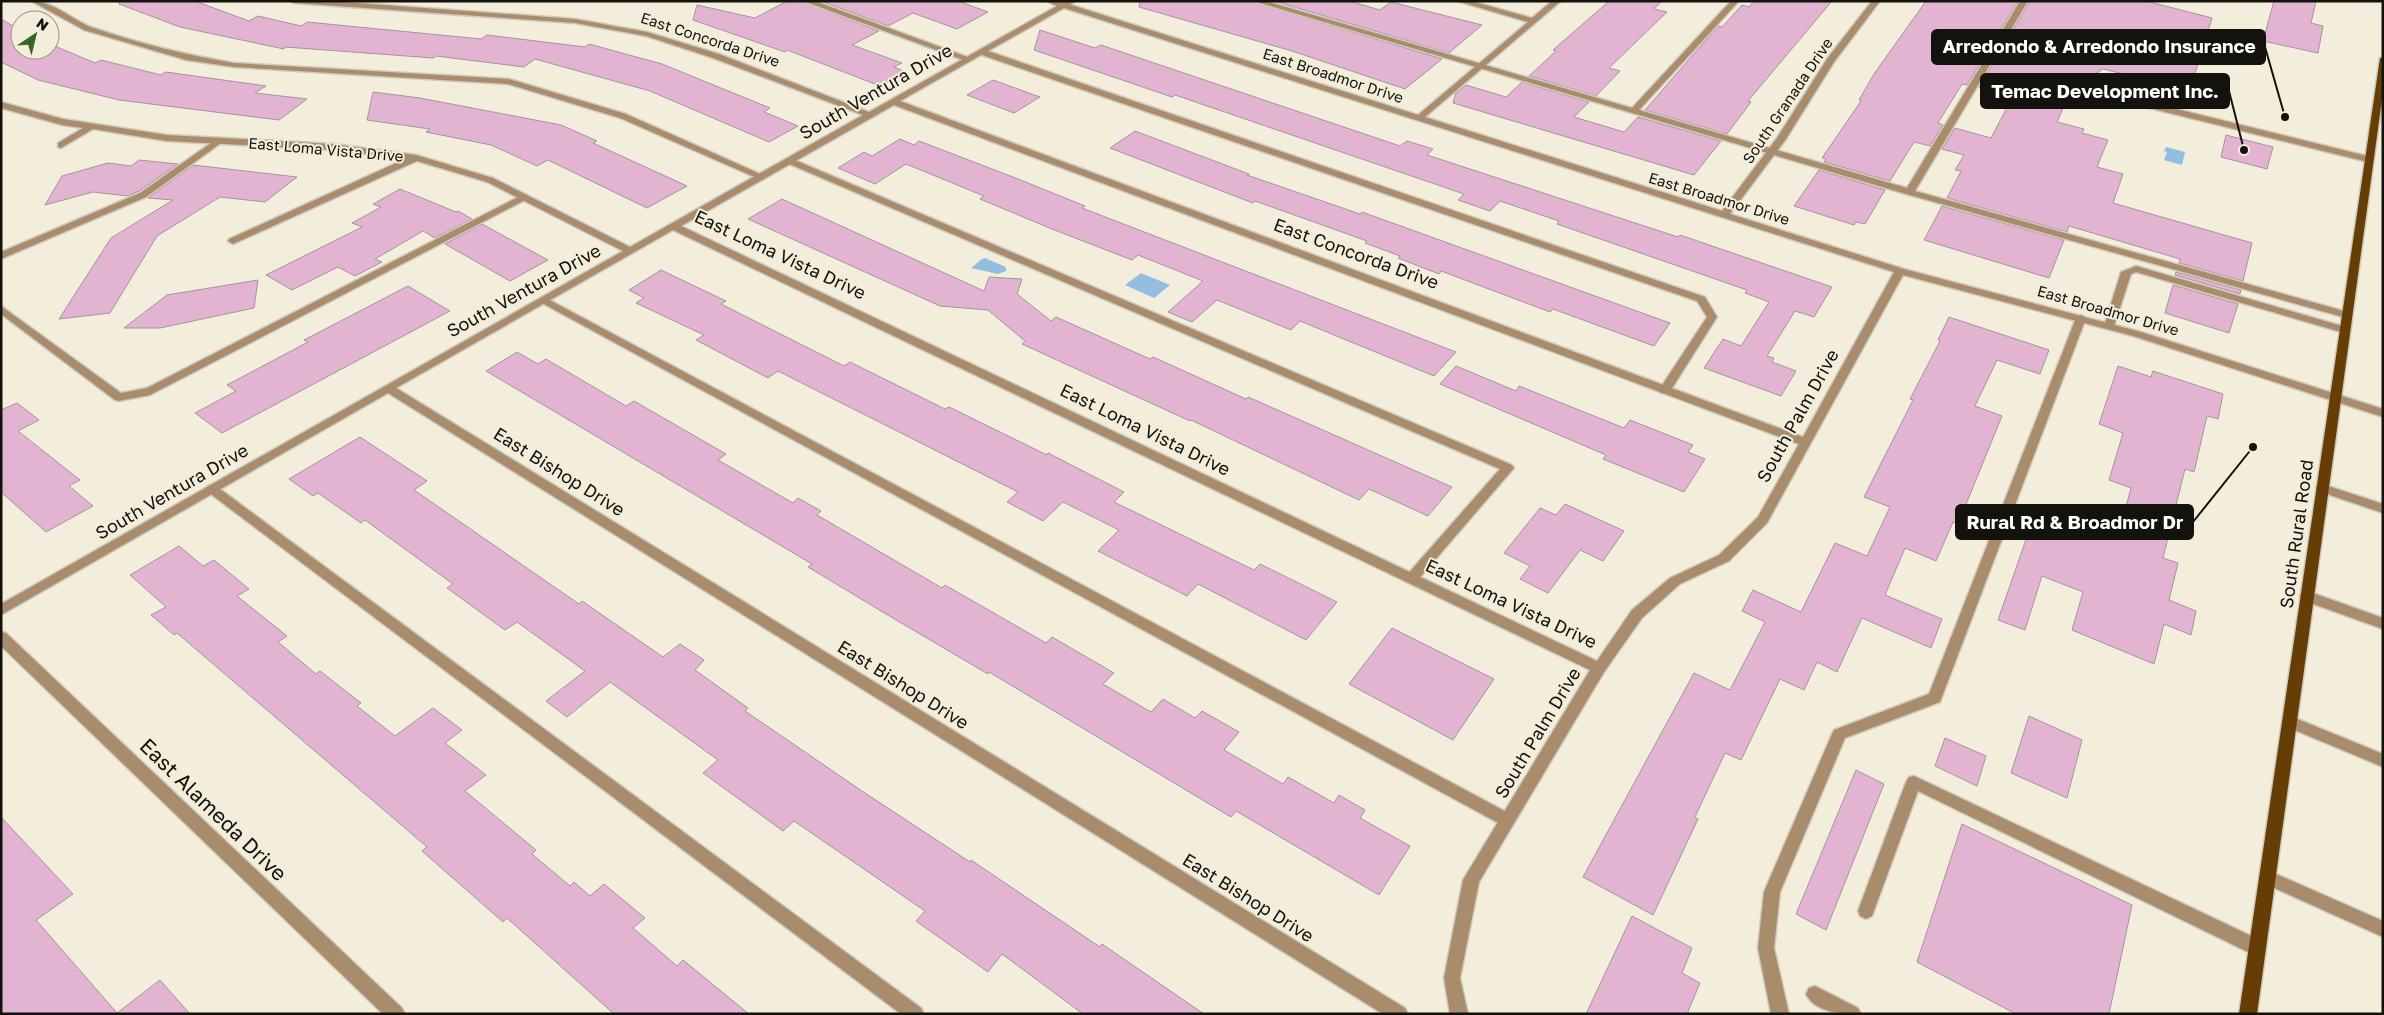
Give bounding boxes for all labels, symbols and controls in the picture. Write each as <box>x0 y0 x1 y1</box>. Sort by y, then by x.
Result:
street label: East Concorda Drive <box>639 8 782 70</box>
north arrow <box>10 10 60 60</box>
text: N <box>34 14 52 34</box>
callout: Arredondo & Arredondo Insurance <box>1932 30 2265 64</box>
street label: South Granada Drive <box>1738 34 1836 167</box>
text: Arredondo & Arredondo Insurance <box>1942 34 2256 57</box>
street label: South Ventura Drive <box>795 38 956 144</box>
street label: East Broadmor Drive <box>1261 44 1406 106</box>
callout: Temac Development Inc. <box>1981 74 2229 108</box>
text: Temac Development Inc. <box>1991 79 2219 102</box>
street label: East Loma Vista Drive <box>248 133 405 165</box>
street label: East Broadmor Drive <box>1647 168 1792 228</box>
street label: East Loma Vista Drive <box>691 205 870 303</box>
street label: East Concorda Drive <box>1271 213 1442 293</box>
street label: South Ventura Drive <box>443 239 604 342</box>
street label: East Broadmor Drive <box>2035 281 2182 339</box>
street label: South Palm Drive <box>1751 345 1843 486</box>
street label: East Loma Vista Drive <box>1057 378 1234 480</box>
street label: East Bishop Drive <box>490 422 629 520</box>
street label: South Ventura Drive <box>91 438 252 544</box>
street label: South Rural Road <box>2275 458 2317 610</box>
callout: Rural Rd & Broadmor Dr <box>1956 505 2193 539</box>
text: Rural Rd & Broadmor Dr <box>1967 510 2184 533</box>
street label: East Loma Vista Drive <box>1422 554 1601 652</box>
street label: East Bishop Drive <box>834 635 973 733</box>
street label: South Palm Drive <box>1489 663 1585 802</box>
street label: East Alameda Drive <box>135 732 293 886</box>
street label: East Bishop Drive <box>1179 848 1318 946</box>

